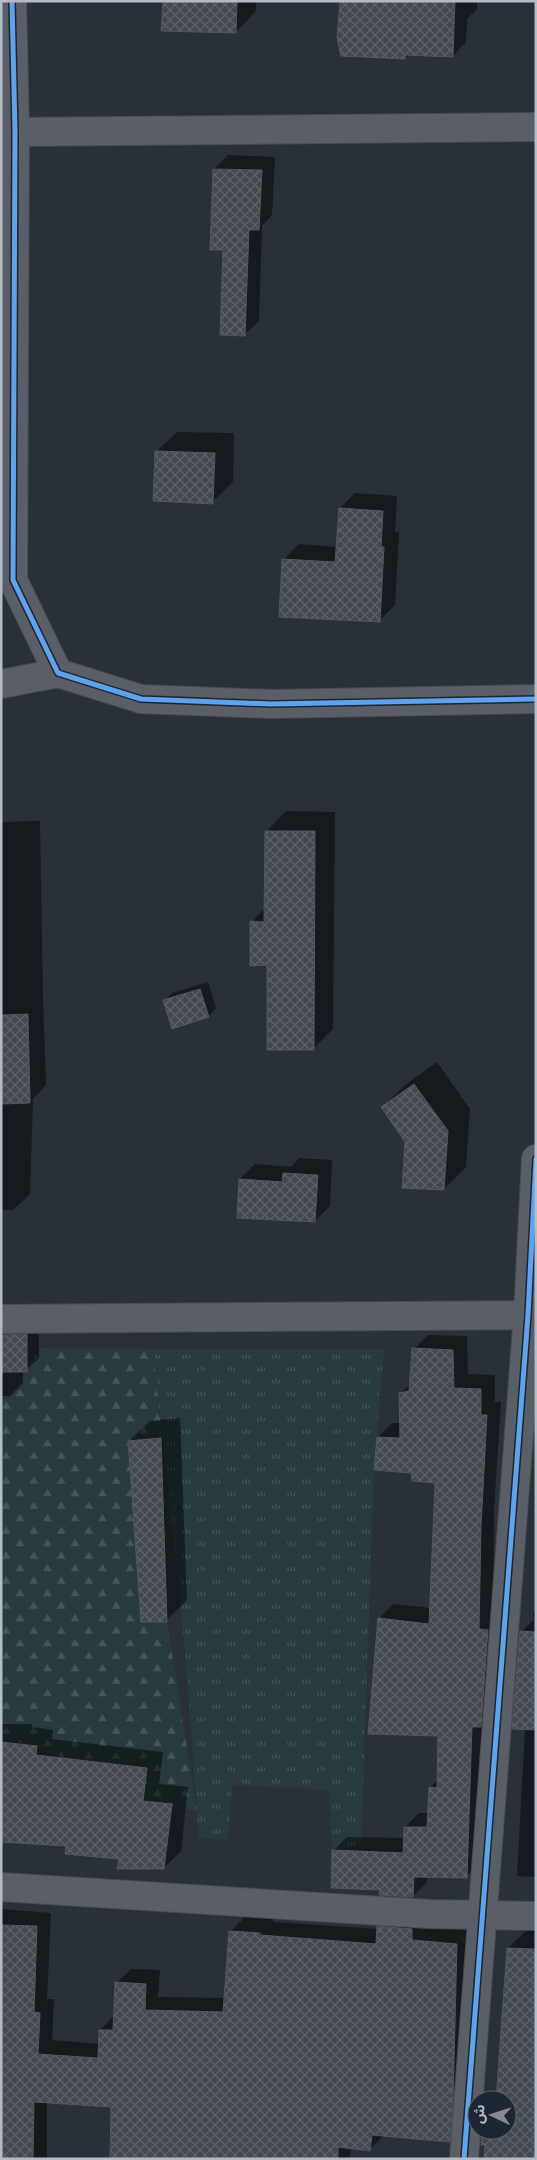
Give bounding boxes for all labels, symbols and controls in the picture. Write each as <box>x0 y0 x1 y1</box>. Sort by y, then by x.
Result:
north arrow <box>467 2090 517 2140</box>
text: ش <box>470 2104 488 2124</box>

